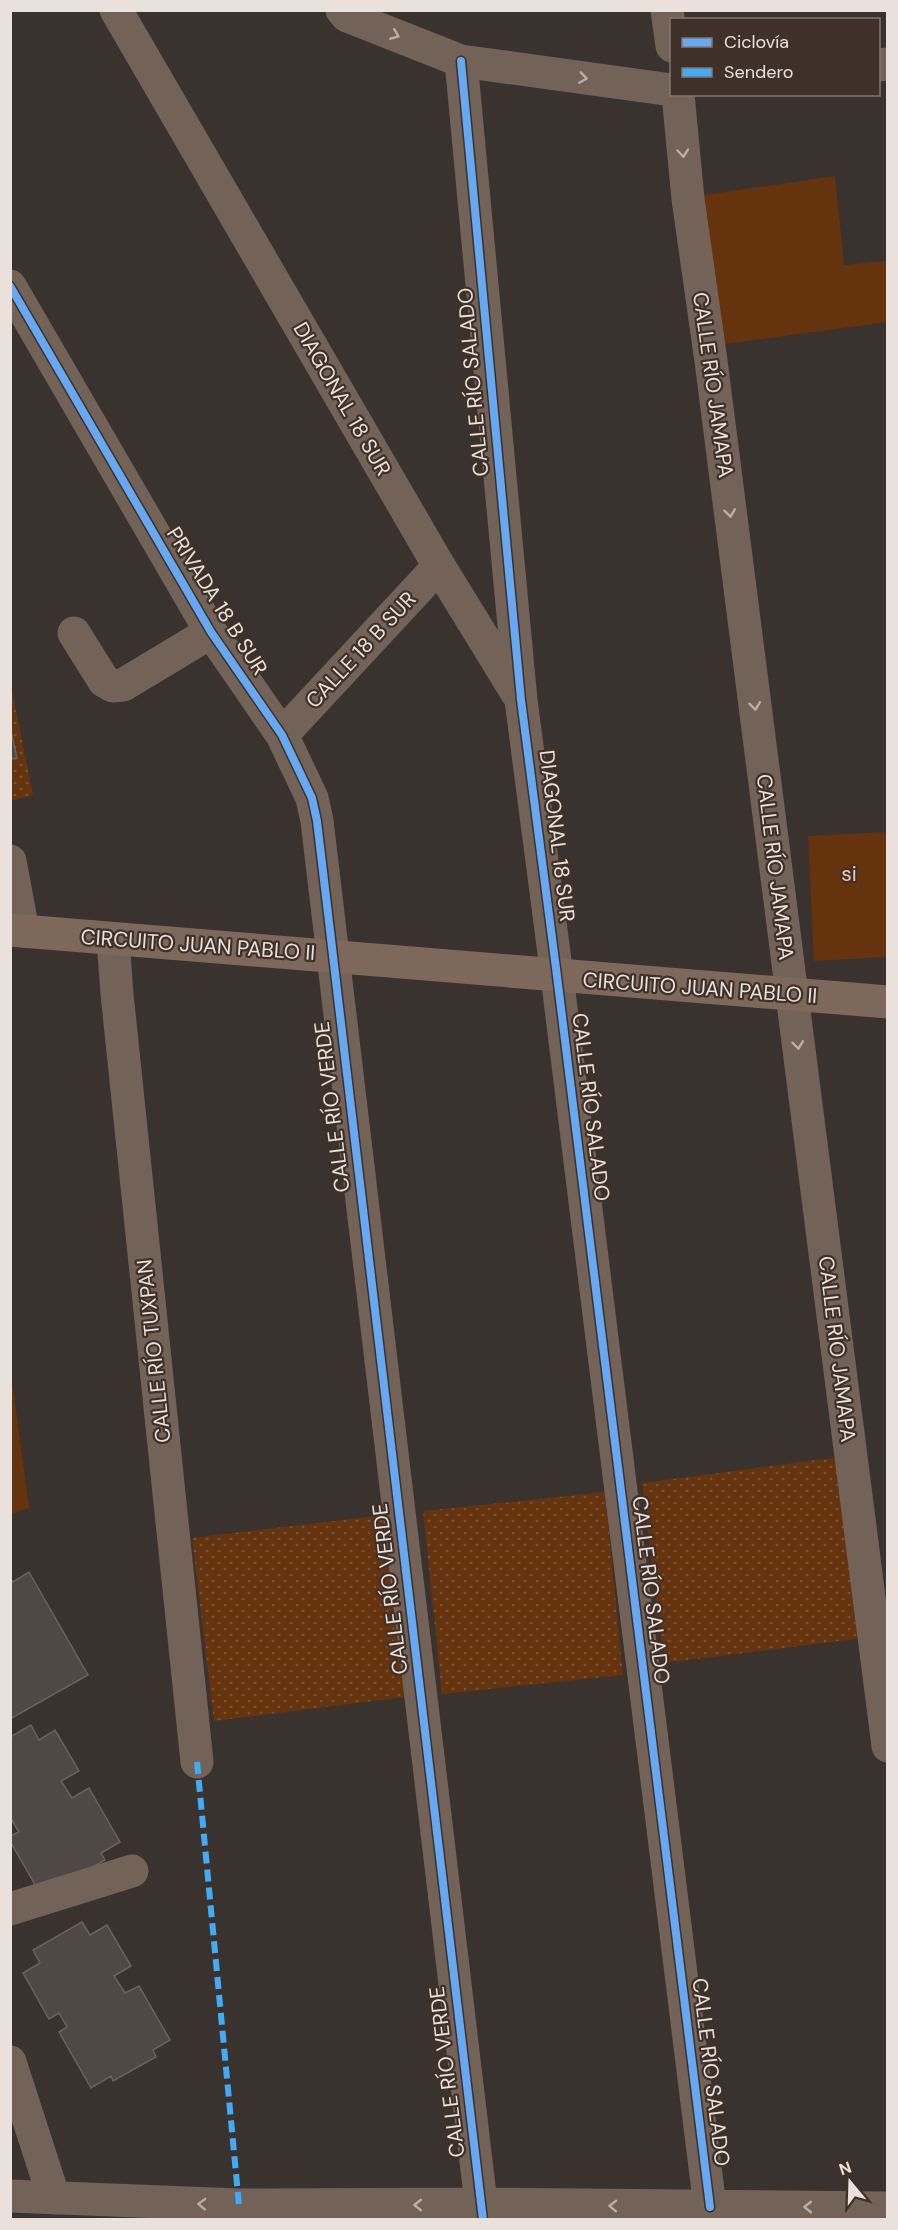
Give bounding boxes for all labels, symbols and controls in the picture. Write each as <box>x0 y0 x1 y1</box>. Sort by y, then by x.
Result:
legend <box>670 18 880 96</box>
one-way arrow <box>388 28 399 40</box>
text: Ciclovía <box>724 30 789 54</box>
text: Sendero <box>724 60 794 84</box>
one-way arrow <box>579 71 588 84</box>
one-way arrow <box>676 148 689 157</box>
street label: CALLE RÍO SALADO <box>451 286 495 478</box>
street label: CALLE RÍO JAMAPA <box>686 290 740 480</box>
street label: DIAGONAL 18 SUR <box>287 317 397 481</box>
one-way arrow <box>724 508 736 517</box>
street label: PRIVADA 18 B SUR <box>160 521 274 681</box>
street label: CALLE 18 B SUR <box>300 586 422 714</box>
one-way arrow <box>748 702 761 711</box>
street label: DIAGONAL 18 SUR <box>533 748 581 924</box>
street label: CALLE RÍO JAMAPA <box>750 772 800 962</box>
park label: si <box>841 860 857 888</box>
street label: CIRCUITO JUAN PABLO II <box>80 923 316 967</box>
street label: CIRCUITO JUAN PABLO II <box>582 966 818 1010</box>
street label: CALLE RÍO SALADO <box>566 1011 616 1203</box>
street label: CALLE RÍO VERDE <box>308 1020 356 1194</box>
one-way arrow <box>791 1041 804 1050</box>
street label: CALLE RÍO JAMAPA <box>812 1254 862 1444</box>
street label: CALLE RÍO TUXPAN <box>130 1258 178 1444</box>
street label: CALLE RÍO SALADO <box>626 1494 676 1686</box>
street label: CALLE RÍO VERDE <box>366 1502 414 1676</box>
street label: CALLE RÍO SALADO <box>686 1976 736 2168</box>
street label: CALLE RÍO VERDE <box>423 1985 471 2159</box>
north arrow <box>820 2152 880 2212</box>
text: N <box>836 2156 854 2180</box>
one-way arrow <box>198 2198 207 2210</box>
one-way arrow <box>414 2199 423 2211</box>
one-way arrow <box>609 2200 618 2212</box>
one-way arrow <box>804 2201 813 2213</box>

